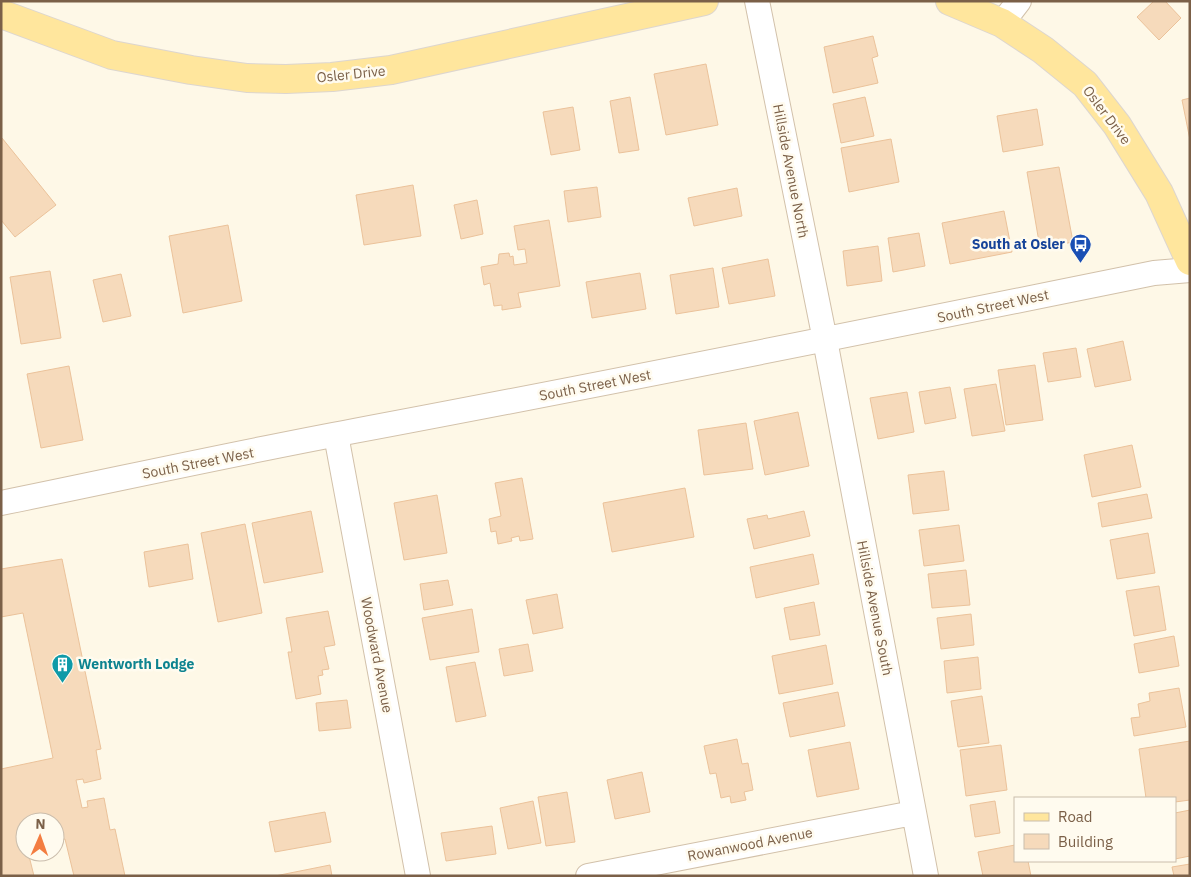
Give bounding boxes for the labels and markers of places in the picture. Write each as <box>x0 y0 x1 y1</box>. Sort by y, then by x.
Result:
bus stop icon: South at Osler <box>1069 232 1093 263</box>
place label: South at Osler <box>972 235 1065 253</box>
building icon: Wentworth Lodge <box>50 652 74 683</box>
place label: Wentworth Lodge <box>78 655 194 673</box>

